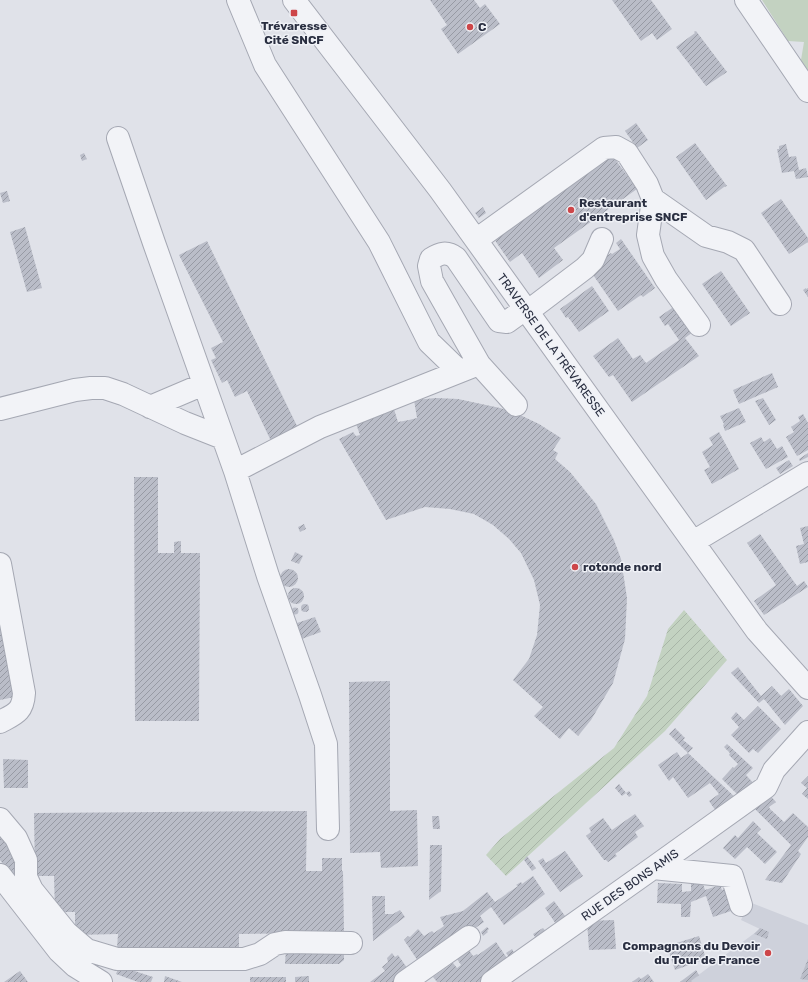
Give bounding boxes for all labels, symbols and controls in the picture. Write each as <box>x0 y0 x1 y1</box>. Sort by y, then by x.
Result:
marker: Trévaresse Cité SNCF <box>289 8 299 18</box>
place label: Trévaresse Cité SNCF <box>261 19 327 47</box>
place label: C <box>478 20 487 34</box>
marker: C <box>465 22 475 32</box>
place label: Restaurant d'entreprise SNCF <box>579 196 687 224</box>
marker: Restaurant d'entreprise SNCF <box>566 205 576 215</box>
street label: TRAVERSE DE LA TRÉVARESSE <box>494 271 608 419</box>
place label: rotonde nord <box>583 560 662 574</box>
marker: rotonde nord <box>570 562 580 572</box>
street label: RUE DES BONS AMIS <box>579 846 681 924</box>
place label: Compagnons du Devoir du Tour de France <box>623 939 761 967</box>
marker: Compagnons du Devoir du Tour de France <box>763 948 773 958</box>

